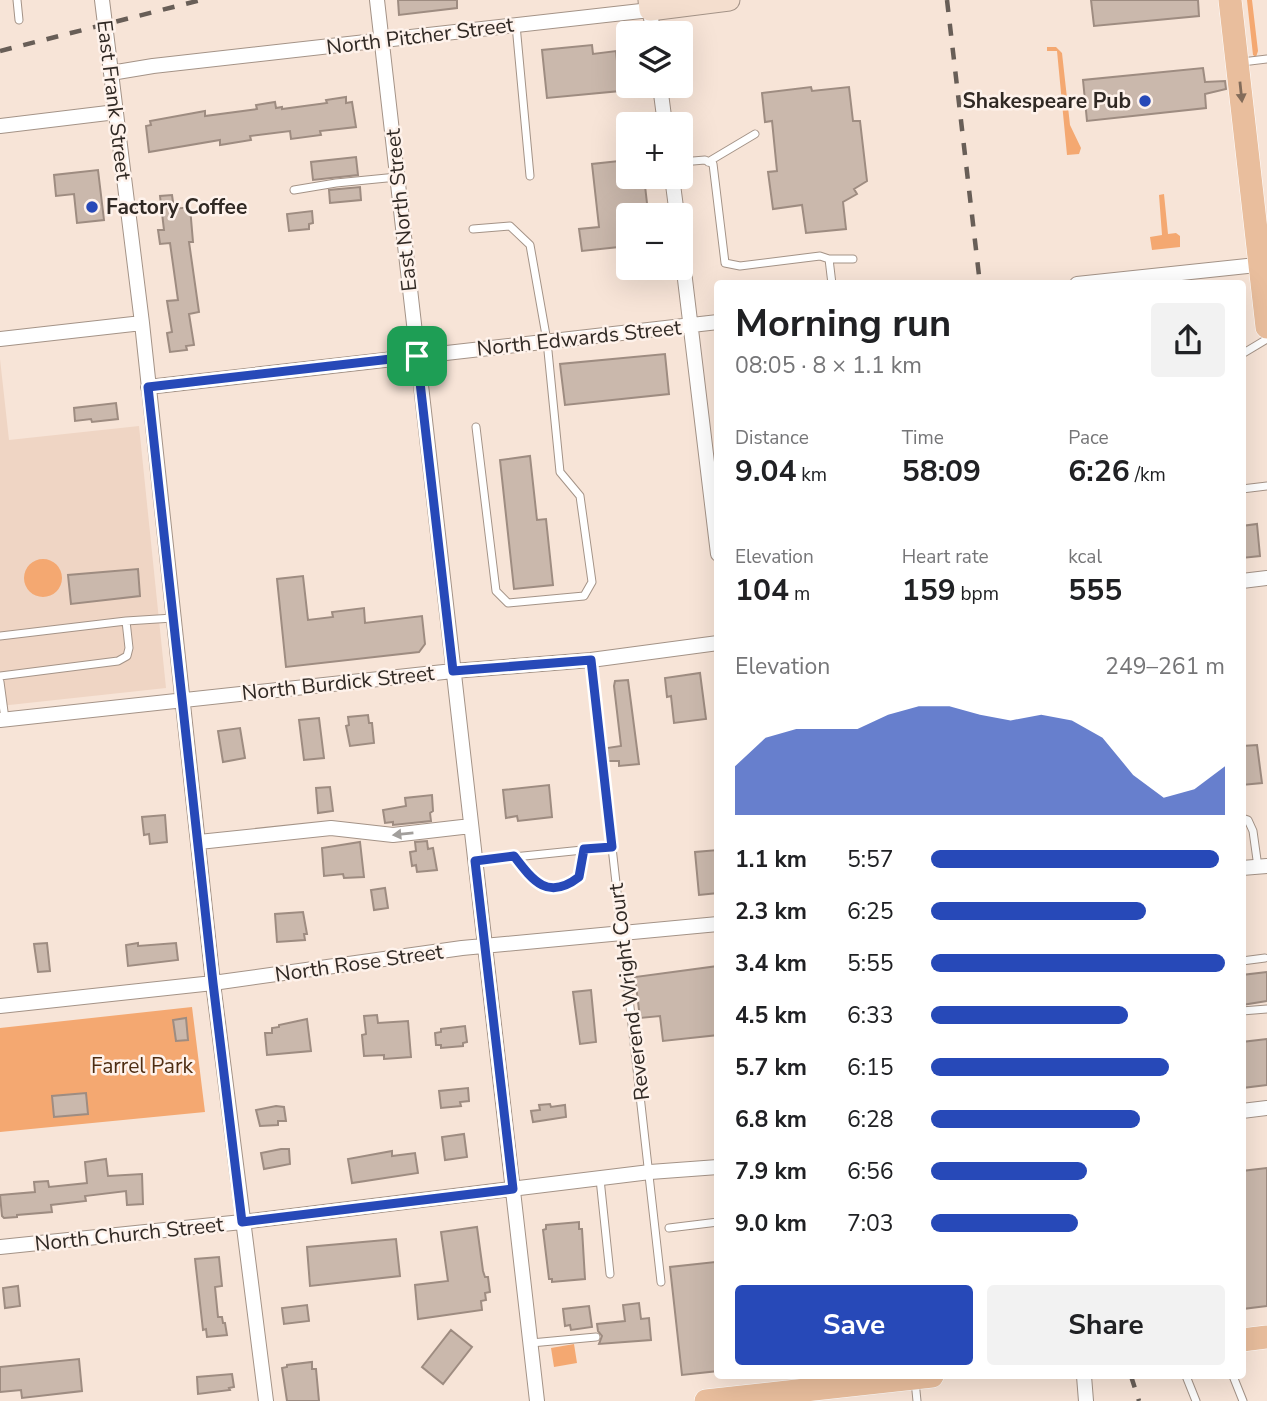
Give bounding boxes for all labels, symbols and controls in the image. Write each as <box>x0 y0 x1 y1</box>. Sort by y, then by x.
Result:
street label: North Pitcher Street <box>325 11 516 61</box>
street label: East Frank Street <box>90 18 138 182</box>
map controls <box>616 21 693 280</box>
button: layers <box>616 21 693 98</box>
one-way arrow <box>1236 81 1247 103</box>
place label: Shakespeare Pub <box>962 87 1131 115</box>
marker: Shakespeare Pub <box>1137 93 1153 109</box>
button: + <box>616 112 693 189</box>
street label: East North Street <box>378 127 423 293</box>
place label: Factory Coffee <box>106 193 247 221</box>
marker: Factory Coffee <box>84 199 100 215</box>
button: − <box>616 203 693 280</box>
text: Morning run <box>735 298 951 349</box>
button: share <box>1151 303 1225 377</box>
street label: North Edwards Street <box>475 313 683 363</box>
pin <box>387 326 447 386</box>
icon: arrive <box>398 337 436 375</box>
text: 08:05 · 8 × 1.1 km <box>735 350 922 381</box>
text: Distance <box>735 425 809 451</box>
text: Time <box>902 425 944 451</box>
text: Pace <box>1068 425 1109 451</box>
text: 9.04 <box>735 451 796 492</box>
text: 58:09 <box>902 451 981 492</box>
text: 6:26 <box>1068 451 1130 492</box>
text: km <box>796 462 827 488</box>
text: /km <box>1130 462 1166 488</box>
text: Elevation <box>735 544 814 570</box>
text: Heart rate <box>902 544 989 570</box>
text: kcal <box>1068 544 1102 570</box>
text: 104 <box>735 570 789 611</box>
text: 159 <box>902 570 956 611</box>
text: 555 <box>1068 570 1122 611</box>
text: m <box>789 581 810 607</box>
text: bpm <box>956 581 999 607</box>
text: Elevation <box>735 651 830 682</box>
text: 249–261 m <box>1105 651 1225 682</box>
street label: North Burdick Street <box>240 659 436 707</box>
one-way arrow <box>392 829 414 840</box>
text: 1.1 km <box>735 844 807 875</box>
text: 5:57 <box>847 844 894 875</box>
street label: Reverend Wright Court <box>602 881 656 1102</box>
text: 2.3 km <box>735 896 807 927</box>
text: 6:25 <box>847 896 894 927</box>
street label: North Rose Street <box>273 937 445 989</box>
text: 3.4 km <box>735 948 807 979</box>
text: 5:55 <box>847 948 894 979</box>
text: 4.5 km <box>735 1000 807 1031</box>
text: 6:33 <box>847 1000 894 1031</box>
park label: Farrel Park <box>91 1052 193 1080</box>
text: 5.7 km <box>735 1052 807 1083</box>
text: 6:15 <box>847 1052 894 1083</box>
text: 6.8 km <box>735 1104 807 1135</box>
text: 6:28 <box>847 1104 894 1135</box>
text: 7.9 km <box>735 1156 807 1187</box>
text: 6:56 <box>847 1156 894 1187</box>
text: 9.0 km <box>735 1208 807 1239</box>
text: 7:03 <box>847 1208 894 1239</box>
street label: North Church Street <box>33 1210 225 1258</box>
button: Save <box>735 1285 973 1365</box>
button: Share <box>987 1285 1225 1365</box>

